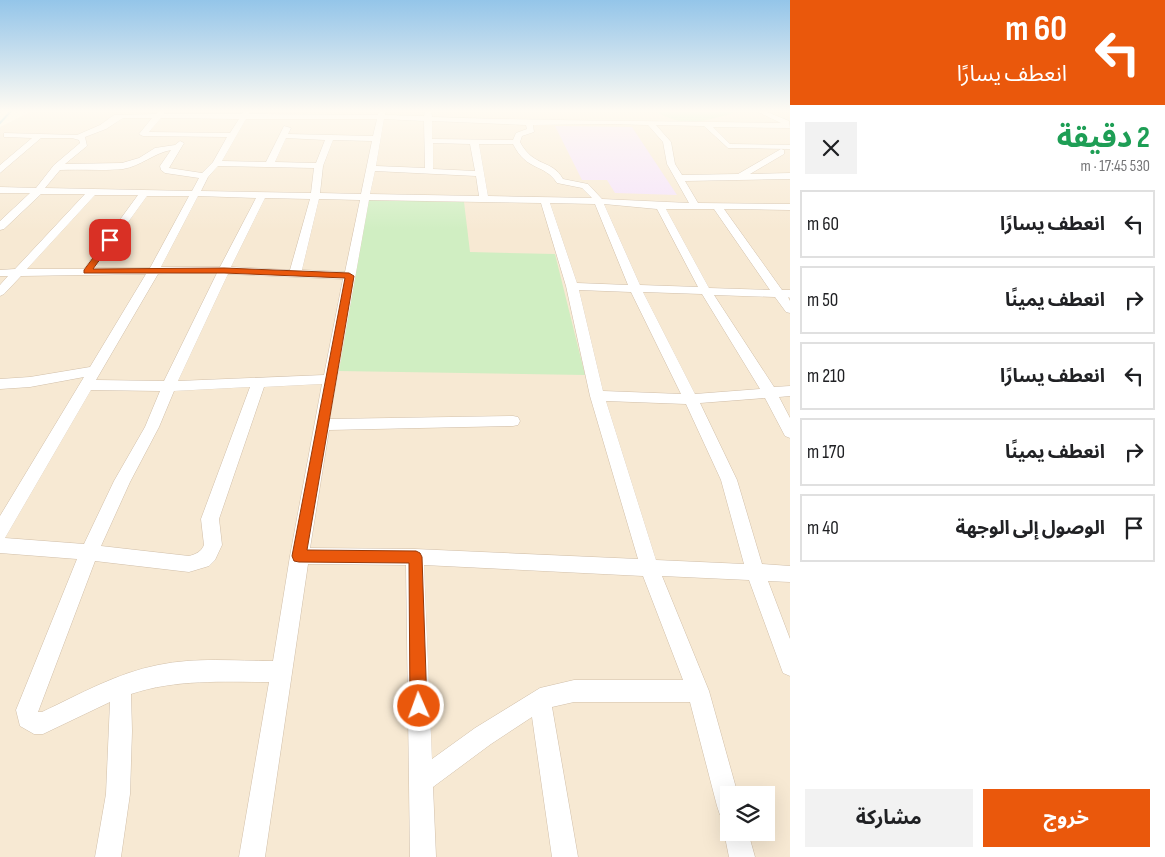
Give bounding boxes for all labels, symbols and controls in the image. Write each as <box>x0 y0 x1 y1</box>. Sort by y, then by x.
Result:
text: 60 m <box>1005 8 1067 51</box>
icon: left <box>1085 20 1150 85</box>
text: انعطف يسارًا <box>957 61 1067 88</box>
text: 2 دقيقة <box>1057 120 1150 156</box>
button: close <box>805 122 857 174</box>
text: 530 m · 17:45 <box>1081 157 1150 176</box>
icon: left <box>1120 210 1148 238</box>
text: 60 m <box>807 213 839 236</box>
text: انعطف يسارًا <box>1000 213 1105 236</box>
pin <box>89 219 131 261</box>
icon: arrive <box>96 226 124 254</box>
icon: right <box>1120 286 1148 314</box>
text: 50 m <box>807 289 838 312</box>
text: انعطف يمينًا <box>1005 289 1105 312</box>
icon: left <box>1120 362 1148 390</box>
text: 210 m <box>807 365 845 388</box>
text: انعطف يسارًا <box>1000 365 1105 388</box>
icon: right <box>1120 438 1148 466</box>
text: 170 m <box>807 441 845 464</box>
text: انعطف يمينًا <box>1005 441 1105 464</box>
icon: arrive <box>1120 514 1148 542</box>
text: 40 m <box>807 517 839 540</box>
text: الوصول إلى الوجهة <box>956 517 1105 540</box>
position arrow <box>392 679 444 731</box>
map controls <box>720 786 775 841</box>
button: layers <box>720 786 775 841</box>
button: مشاركة <box>805 789 973 847</box>
button: خروج <box>983 789 1150 847</box>

